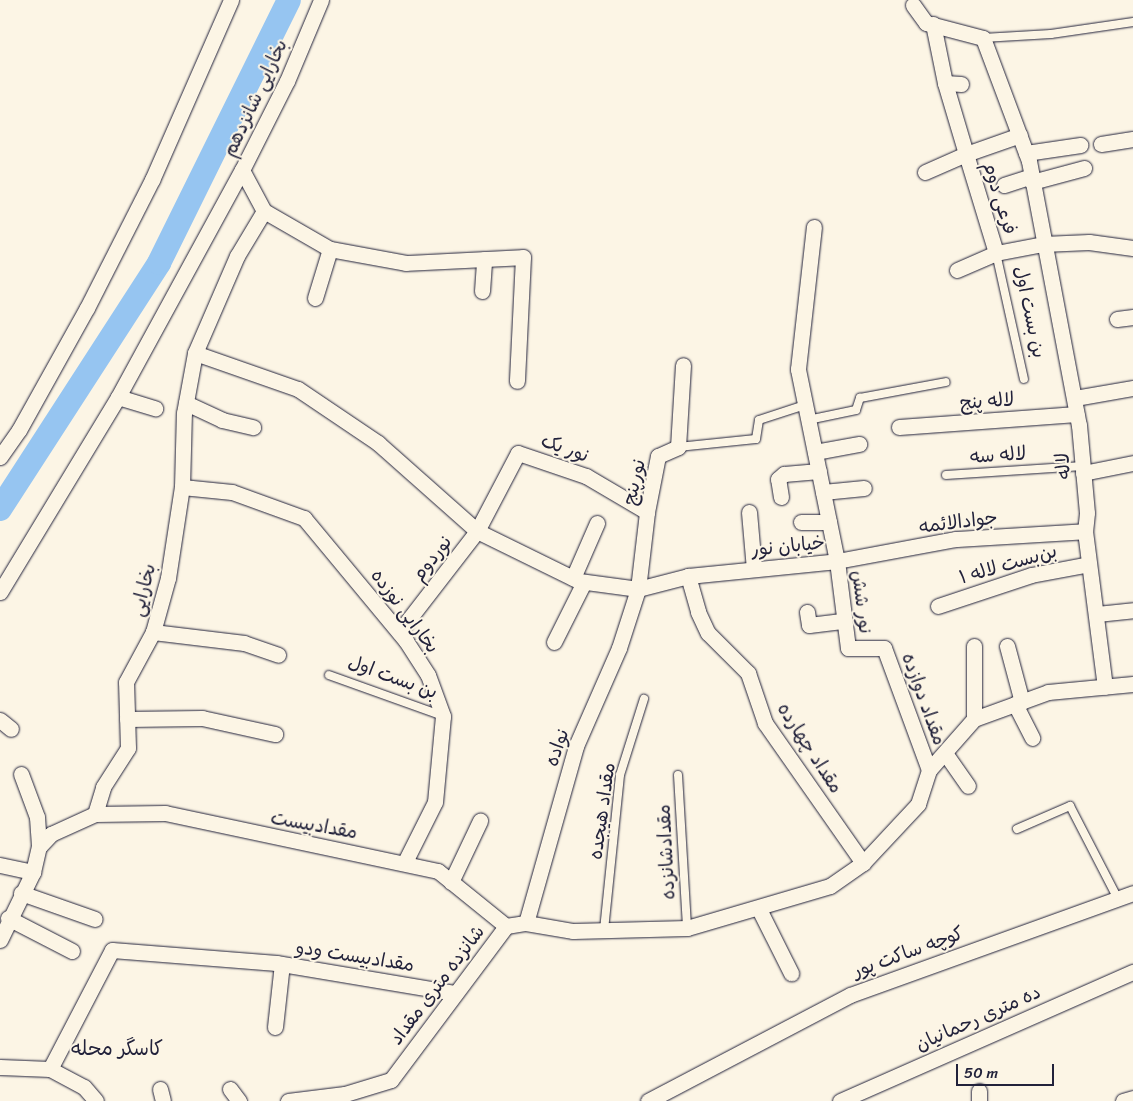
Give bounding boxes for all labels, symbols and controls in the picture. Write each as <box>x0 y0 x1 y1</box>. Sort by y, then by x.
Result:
street label: بخارایی شانزدهم <box>218 36 292 160</box>
street label: فرعی دوم <box>978 159 1022 237</box>
street label: بن بست اول <box>1009 264 1051 360</box>
street label: لاله پنج <box>959 388 1015 414</box>
street label: نور یک <box>538 429 592 467</box>
street label: لاله سه <box>969 442 1027 468</box>
street label: لاله <box>1050 452 1076 480</box>
street label: نورپنج <box>618 457 650 507</box>
street label: جوادالائمه <box>917 506 999 538</box>
street label: نوردوم <box>407 530 457 586</box>
street label: خیابان نور <box>750 531 826 561</box>
street label: بن‌بست لاله ۱ <box>956 539 1060 589</box>
street label: بخارایی <box>125 561 161 619</box>
street label: بخارایی نوزده <box>366 564 444 658</box>
street label: نور شش <box>847 569 877 635</box>
street label: بن بست اول <box>345 650 441 704</box>
street label: مقداد دوازده <box>897 650 951 748</box>
street label: مقداد چهارده <box>772 698 848 798</box>
street label: نواده <box>540 725 574 769</box>
street label: مقداد هیجده <box>584 761 620 861</box>
street label: مقدادشانزده <box>652 804 680 900</box>
street label: مقدادبیست <box>269 806 359 844</box>
street label: شانزده متری مقداد <box>385 921 489 1049</box>
street label: کوچه ساکت پور <box>850 921 966 983</box>
street label: مقدادبیست ودو <box>294 935 416 977</box>
street label: ده متری رحمانیان <box>912 980 1044 1056</box>
district label: کاسگر محله <box>71 1036 163 1060</box>
scale bar <box>958 1054 1056 1086</box>
text: 50 m <box>964 1060 998 1086</box>

